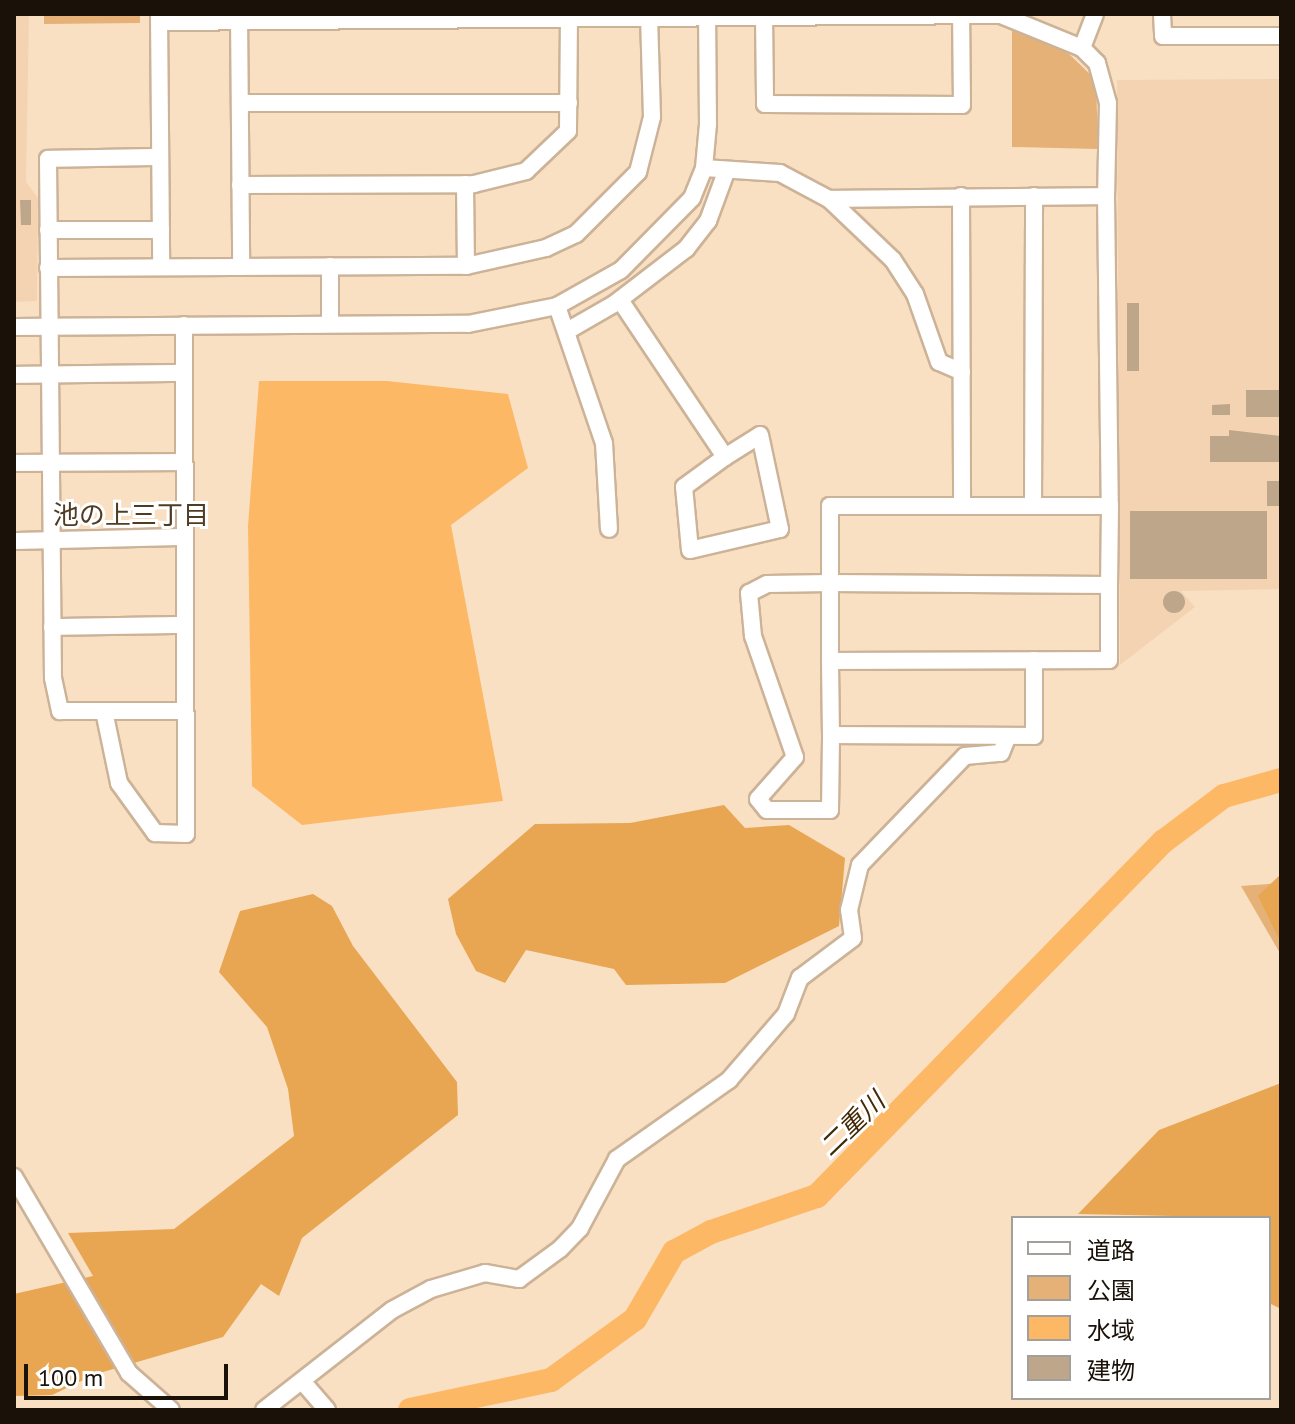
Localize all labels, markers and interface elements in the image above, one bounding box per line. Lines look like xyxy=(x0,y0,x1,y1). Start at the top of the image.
district label: 池の上三丁目 xyxy=(53,499,209,531)
water label: 二重川 xyxy=(813,1086,891,1162)
legend xyxy=(1011,1216,1271,1400)
text: 道路 xyxy=(1087,1235,1135,1266)
text: 公園 xyxy=(1087,1275,1135,1306)
text: 水域 xyxy=(1087,1315,1135,1346)
scale bar xyxy=(28,1348,232,1398)
text: 建物 xyxy=(1087,1355,1135,1386)
text: 100 m xyxy=(38,1362,103,1393)

